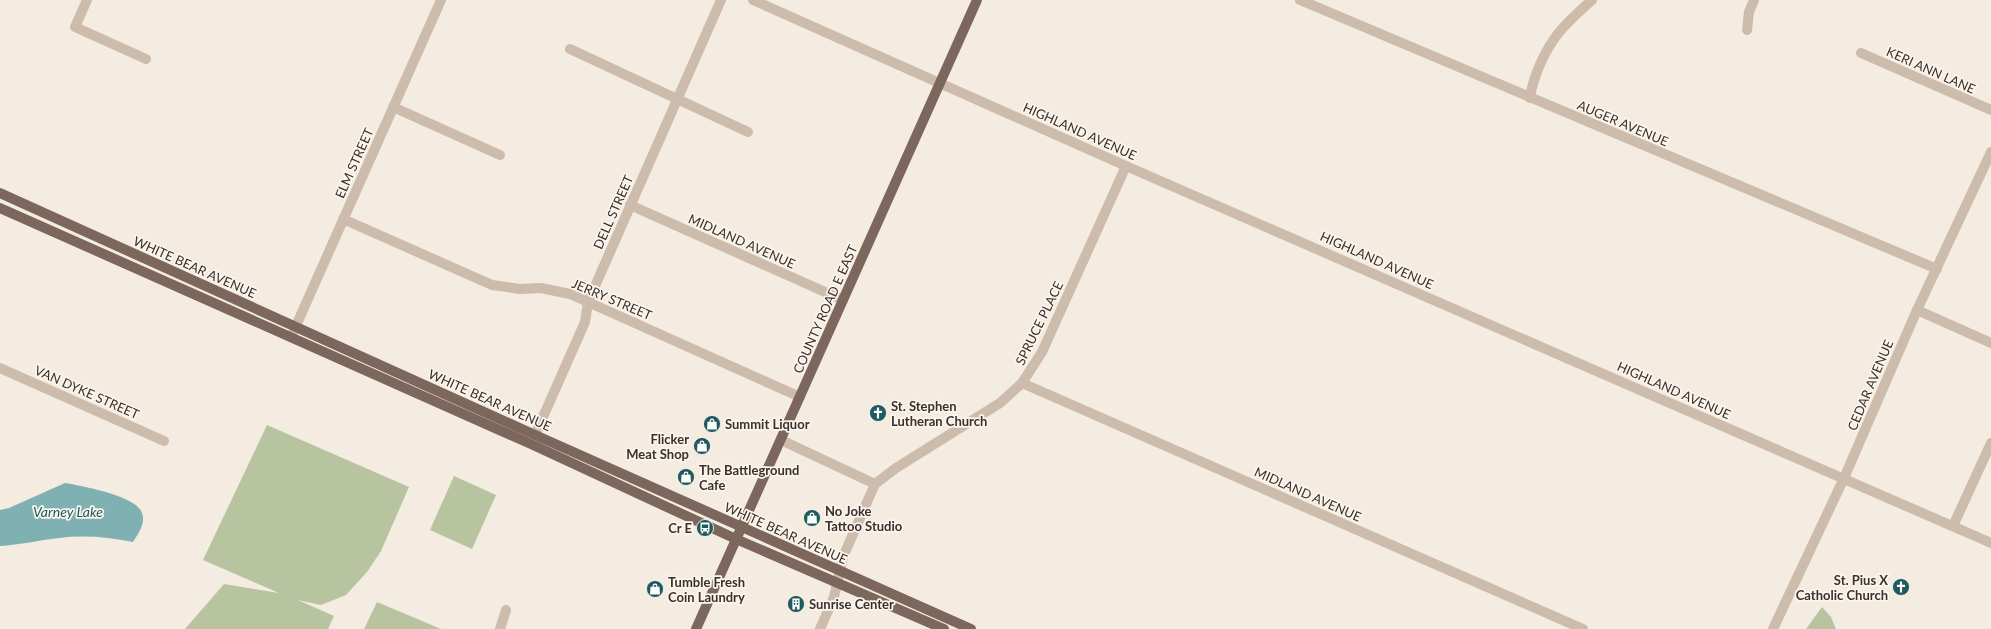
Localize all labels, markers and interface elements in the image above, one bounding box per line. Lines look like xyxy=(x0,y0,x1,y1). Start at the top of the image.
street label: KERI ANN LANE xyxy=(1884,43,1978,97)
street label: AUGER AVENUE xyxy=(1575,97,1671,149)
street label: HIGHLAND AVENUE xyxy=(1021,99,1139,163)
street label: ELM STREET xyxy=(331,125,377,201)
street label: DELL STREET xyxy=(590,172,637,251)
street label: MIDLAND AVENUE xyxy=(686,210,798,272)
street label: HIGHLAND AVENUE xyxy=(1318,228,1436,292)
street label: WHITE BEAR AVENUE xyxy=(131,233,259,301)
street label: COUNTY ROAD E EAST xyxy=(789,242,861,376)
street label: JERRY STREET xyxy=(570,275,655,323)
street label: SPRUCE PLACE xyxy=(1012,278,1066,368)
street label: CEDAR AVENUE xyxy=(1844,337,1896,433)
street label: HIGHLAND AVENUE xyxy=(1615,358,1733,422)
street label: VAN DYKE STREET xyxy=(32,362,142,422)
street label: WHITE BEAR AVENUE xyxy=(426,366,554,434)
place label: St. Stephen Lutheran Church xyxy=(891,398,987,429)
church icon: St. Stephen Lutheran Church xyxy=(868,403,888,423)
shop icon: Summit Liquor xyxy=(702,414,722,434)
place label: Summit Liquor xyxy=(725,416,810,432)
place label: Flicker Meat Shop xyxy=(626,431,689,462)
shop icon: Flicker Meat Shop xyxy=(692,436,712,456)
place label: The Battleground Cafe xyxy=(699,462,799,493)
street label: MIDLAND AVENUE xyxy=(1252,463,1364,525)
shop icon: The Battleground Cafe xyxy=(676,467,696,487)
street label: WHITE BEAR AVENUE xyxy=(722,499,850,567)
water label: Varney Lake xyxy=(33,503,103,520)
place label: No Joke Tattoo Studio xyxy=(825,503,903,534)
shop icon: No Joke Tattoo Studio xyxy=(802,508,822,528)
bus stop icon: Cr E xyxy=(695,518,715,538)
place label: Cr E xyxy=(668,520,692,536)
place label: St. Pius X Catholic Church xyxy=(1796,572,1888,603)
place label: Tumble Fresh Coin Laundry xyxy=(668,574,745,605)
church icon: St. Pius X Catholic Church xyxy=(1891,577,1911,597)
shop icon: Tumble Fresh Coin Laundry xyxy=(645,579,665,599)
building icon: Sunrise Center xyxy=(786,594,806,614)
place label: Sunrise Center xyxy=(809,596,894,612)

